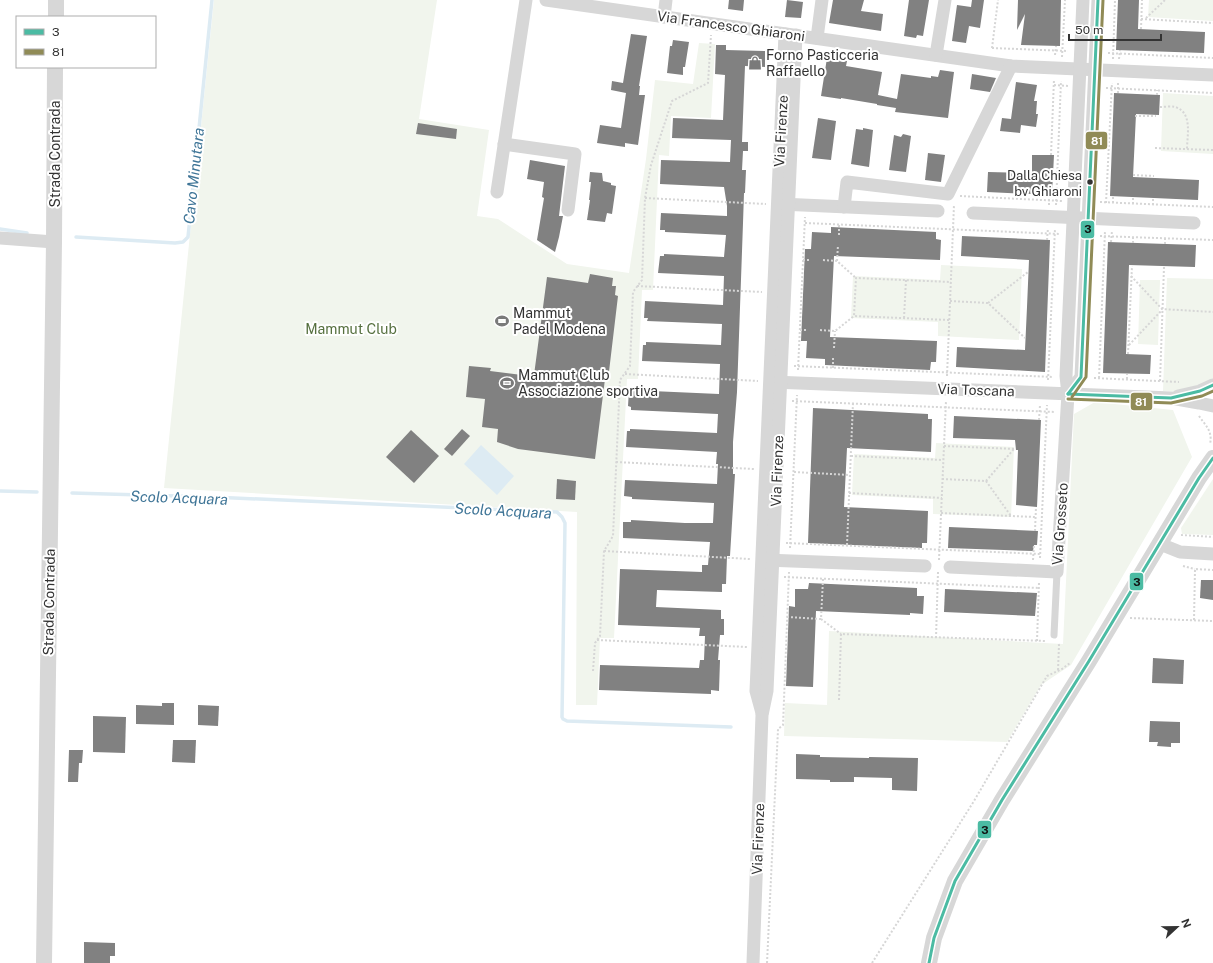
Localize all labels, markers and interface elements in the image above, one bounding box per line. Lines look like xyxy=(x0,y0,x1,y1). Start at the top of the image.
street label: Via Francesco Ghiaroni xyxy=(656,8,806,44)
legend xyxy=(16,16,156,68)
scale bar xyxy=(1069,16,1161,42)
text: 50 m xyxy=(1075,23,1103,37)
text: 3 xyxy=(52,25,60,39)
text: 81 xyxy=(52,45,65,59)
place label: Forno Pasticceria Raffaello xyxy=(766,47,879,79)
shop icon: Forno Pasticceria Raffaello xyxy=(747,55,763,71)
street label: Via Firenze xyxy=(771,95,791,167)
street label: Strada Contrada xyxy=(47,101,63,207)
water label: Cavo Minutara xyxy=(180,127,207,225)
line badge: 81 xyxy=(1085,131,1108,150)
text: 81 xyxy=(1091,135,1103,147)
place label: Dalla Chiesa bv Ghiaroni xyxy=(1007,168,1082,199)
marker: Dalla Chiesa bv Ghiaroni xyxy=(1085,177,1095,187)
line badge: 3 xyxy=(1080,220,1095,239)
text: 3 xyxy=(1084,223,1092,235)
place label: Mammut Padel Modena xyxy=(513,305,606,337)
sports icon: Mammut Padel Modena xyxy=(494,313,510,329)
park label: Mammut Club xyxy=(305,321,397,337)
place label: Mammut Club Associazione sportiva xyxy=(518,367,658,399)
sports icon: Mammut Club Associazione sportiva xyxy=(499,375,515,391)
street label: Via Toscana xyxy=(937,381,1015,399)
line badge: 81 xyxy=(1130,392,1153,411)
text: 81 xyxy=(1135,396,1147,408)
street label: Via Firenze xyxy=(768,435,786,507)
street label: Via Grosseto xyxy=(1049,482,1071,566)
water label: Scolo Acquara xyxy=(130,487,228,508)
water label: Scolo Acquara xyxy=(454,499,552,522)
street label: Strada Contrada xyxy=(40,548,58,656)
line badge: 3 xyxy=(1129,572,1144,591)
text: 3 xyxy=(1133,576,1141,588)
street label: Via Firenze xyxy=(749,803,767,875)
line badge: 3 xyxy=(977,820,992,839)
text: 3 xyxy=(981,824,989,836)
north arrow xyxy=(1157,907,1197,947)
text: N xyxy=(1179,917,1193,929)

